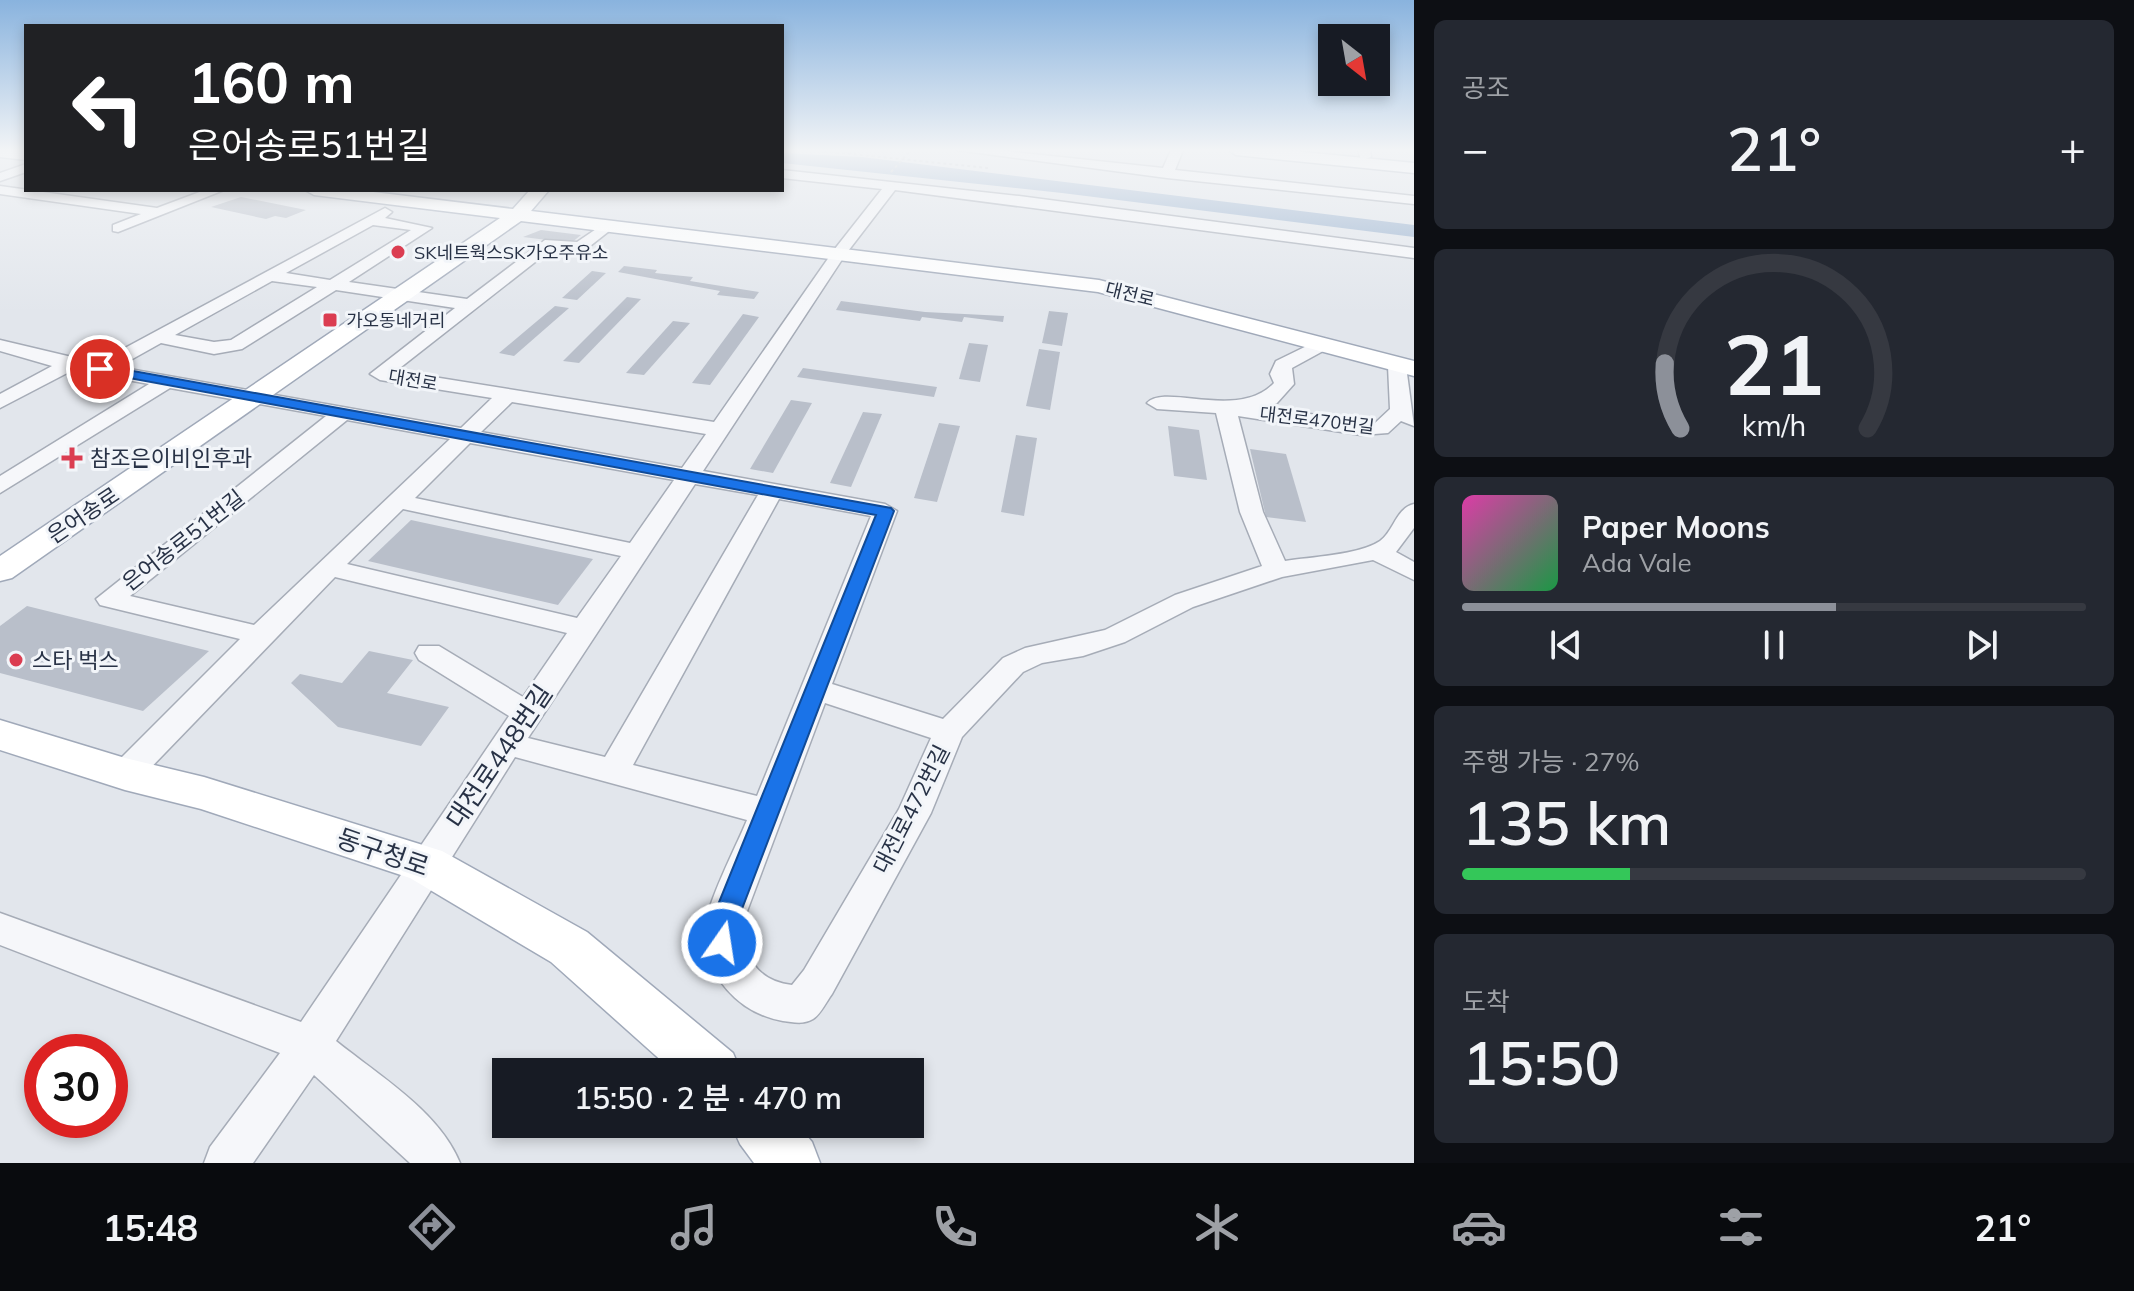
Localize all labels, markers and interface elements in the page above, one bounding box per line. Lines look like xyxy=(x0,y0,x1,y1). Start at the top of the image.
north arrow xyxy=(1318,24,1390,96)
map controls xyxy=(1318,24,1390,96)
text: 160 m xyxy=(188,47,355,117)
icon: left xyxy=(56,56,160,160)
text: 공조 xyxy=(1462,71,1510,104)
text: 21° xyxy=(1727,111,1821,186)
text: − xyxy=(1462,121,1488,176)
text: + xyxy=(2060,121,2086,176)
text: 은어송로51번길 xyxy=(188,122,430,167)
place label: SK네트웍스SK가오주유소 xyxy=(414,241,608,264)
marker: SK네트웍스SK가오주유소 xyxy=(389,243,407,261)
street label: 대전로 xyxy=(1103,277,1157,311)
place label: 가오동네거리 xyxy=(346,309,445,332)
text: 21 xyxy=(1724,310,1824,415)
marker: 가오동네거리 xyxy=(321,311,339,329)
pin xyxy=(66,335,134,403)
icon: arrive xyxy=(78,347,122,391)
street label: 대전로 xyxy=(387,364,439,396)
street label: 대전로470번길 xyxy=(1258,402,1376,438)
text: km/h xyxy=(1742,407,1806,443)
place label: 참조은이비인후과 xyxy=(90,444,252,472)
marker: 참조은이비인후과 xyxy=(61,447,83,469)
street label: 은어송로 xyxy=(42,481,124,549)
street label: 은어송로51번길 xyxy=(116,483,250,597)
text: Paper Moons xyxy=(1582,508,1770,546)
text: Ada Vale xyxy=(1582,546,1692,579)
icon: previous xyxy=(1544,623,1588,667)
icon: pause xyxy=(1752,623,1796,667)
icon: next xyxy=(1960,623,2004,667)
place label: 스타 벅스 xyxy=(32,646,119,674)
marker: 스타 벅스 xyxy=(7,651,25,669)
street label: 대전로448번길 xyxy=(439,678,559,834)
street label: 대전로472번길 xyxy=(867,740,955,878)
text: 주행 가능 · 27% xyxy=(1462,745,1640,778)
text: 135 km xyxy=(1462,785,1671,860)
street label: 동구청로 xyxy=(332,821,434,883)
position arrow xyxy=(680,901,764,985)
text: 도착 xyxy=(1462,985,1510,1018)
text: 15:50 xyxy=(1462,1025,1620,1100)
speed limit sign: 30 xyxy=(24,1034,128,1138)
text: 15:50 · 2 분 · 470 m xyxy=(574,1079,842,1117)
icon: directions xyxy=(404,1199,460,1255)
icon: music xyxy=(666,1199,722,1255)
icon: phone xyxy=(927,1199,983,1255)
icon: climate xyxy=(1189,1199,1245,1255)
icon: car xyxy=(1451,1199,1507,1255)
icon: filters xyxy=(1713,1199,1769,1255)
text: 15:48 xyxy=(103,1205,198,1250)
text: 21° xyxy=(1974,1205,2031,1250)

